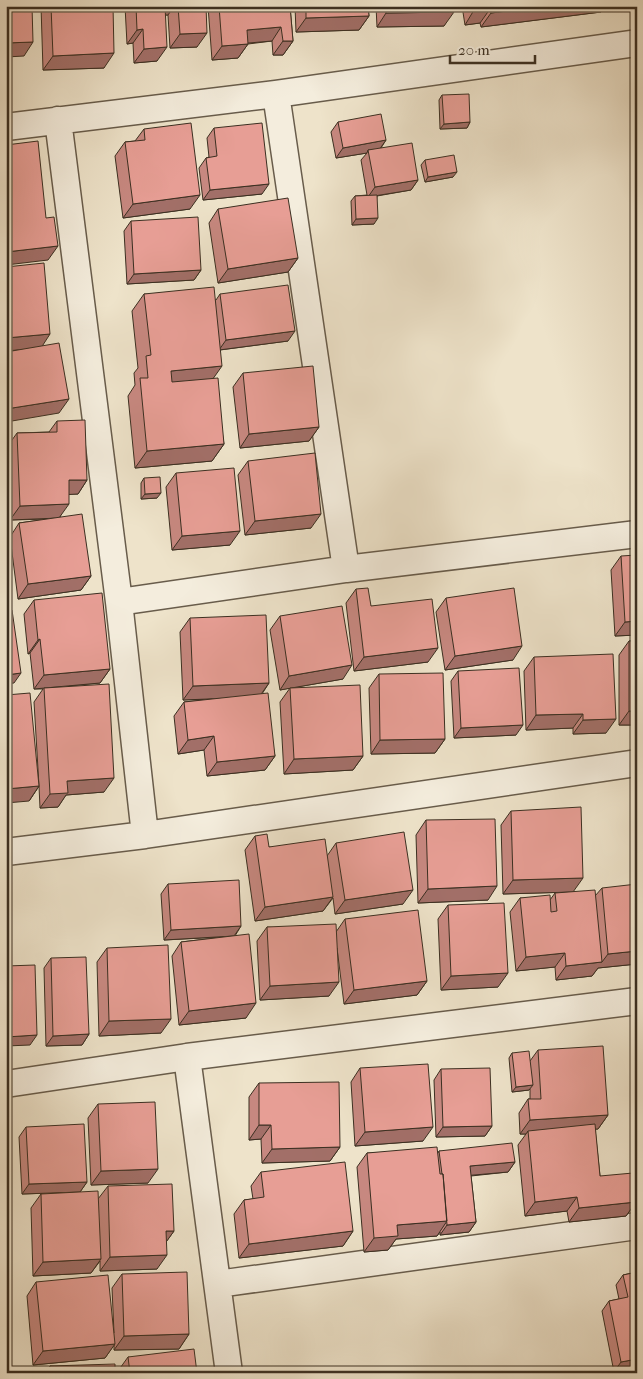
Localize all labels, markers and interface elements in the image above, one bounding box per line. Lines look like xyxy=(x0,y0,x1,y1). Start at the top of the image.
scale bar xyxy=(450,32,536,64)
text: 20 m xyxy=(458,41,490,59)

